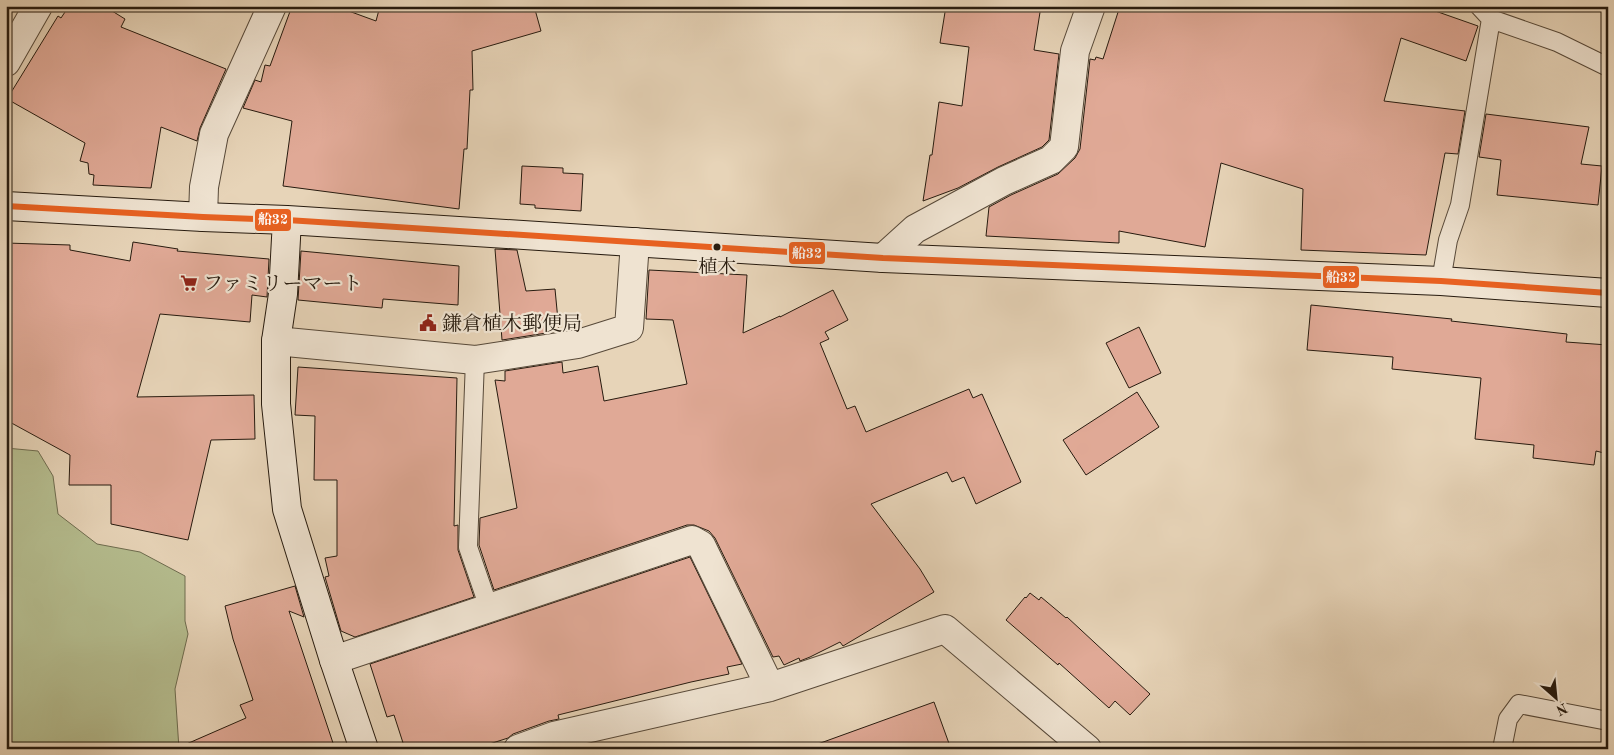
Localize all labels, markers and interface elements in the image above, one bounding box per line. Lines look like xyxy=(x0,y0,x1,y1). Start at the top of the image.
line badge: 船32 xyxy=(254,208,292,232)
text: 船32 xyxy=(258,212,288,227)
line badge: 船32 xyxy=(788,241,826,265)
marker: 植木 xyxy=(712,242,722,252)
text: 船32 xyxy=(792,246,822,261)
place label: 植木 xyxy=(698,256,736,278)
line badge: 船32 xyxy=(1322,265,1360,289)
text: 船32 xyxy=(1326,270,1356,285)
supermarket icon: ファミリーマート xyxy=(179,273,199,293)
place label: ファミリーマート xyxy=(203,274,363,295)
public building icon: 鎌倉植木郵便局 xyxy=(418,313,438,333)
place label: 鎌倉植木郵便局 xyxy=(442,313,582,335)
north arrow xyxy=(1532,672,1582,722)
text: N xyxy=(1553,700,1569,717)

